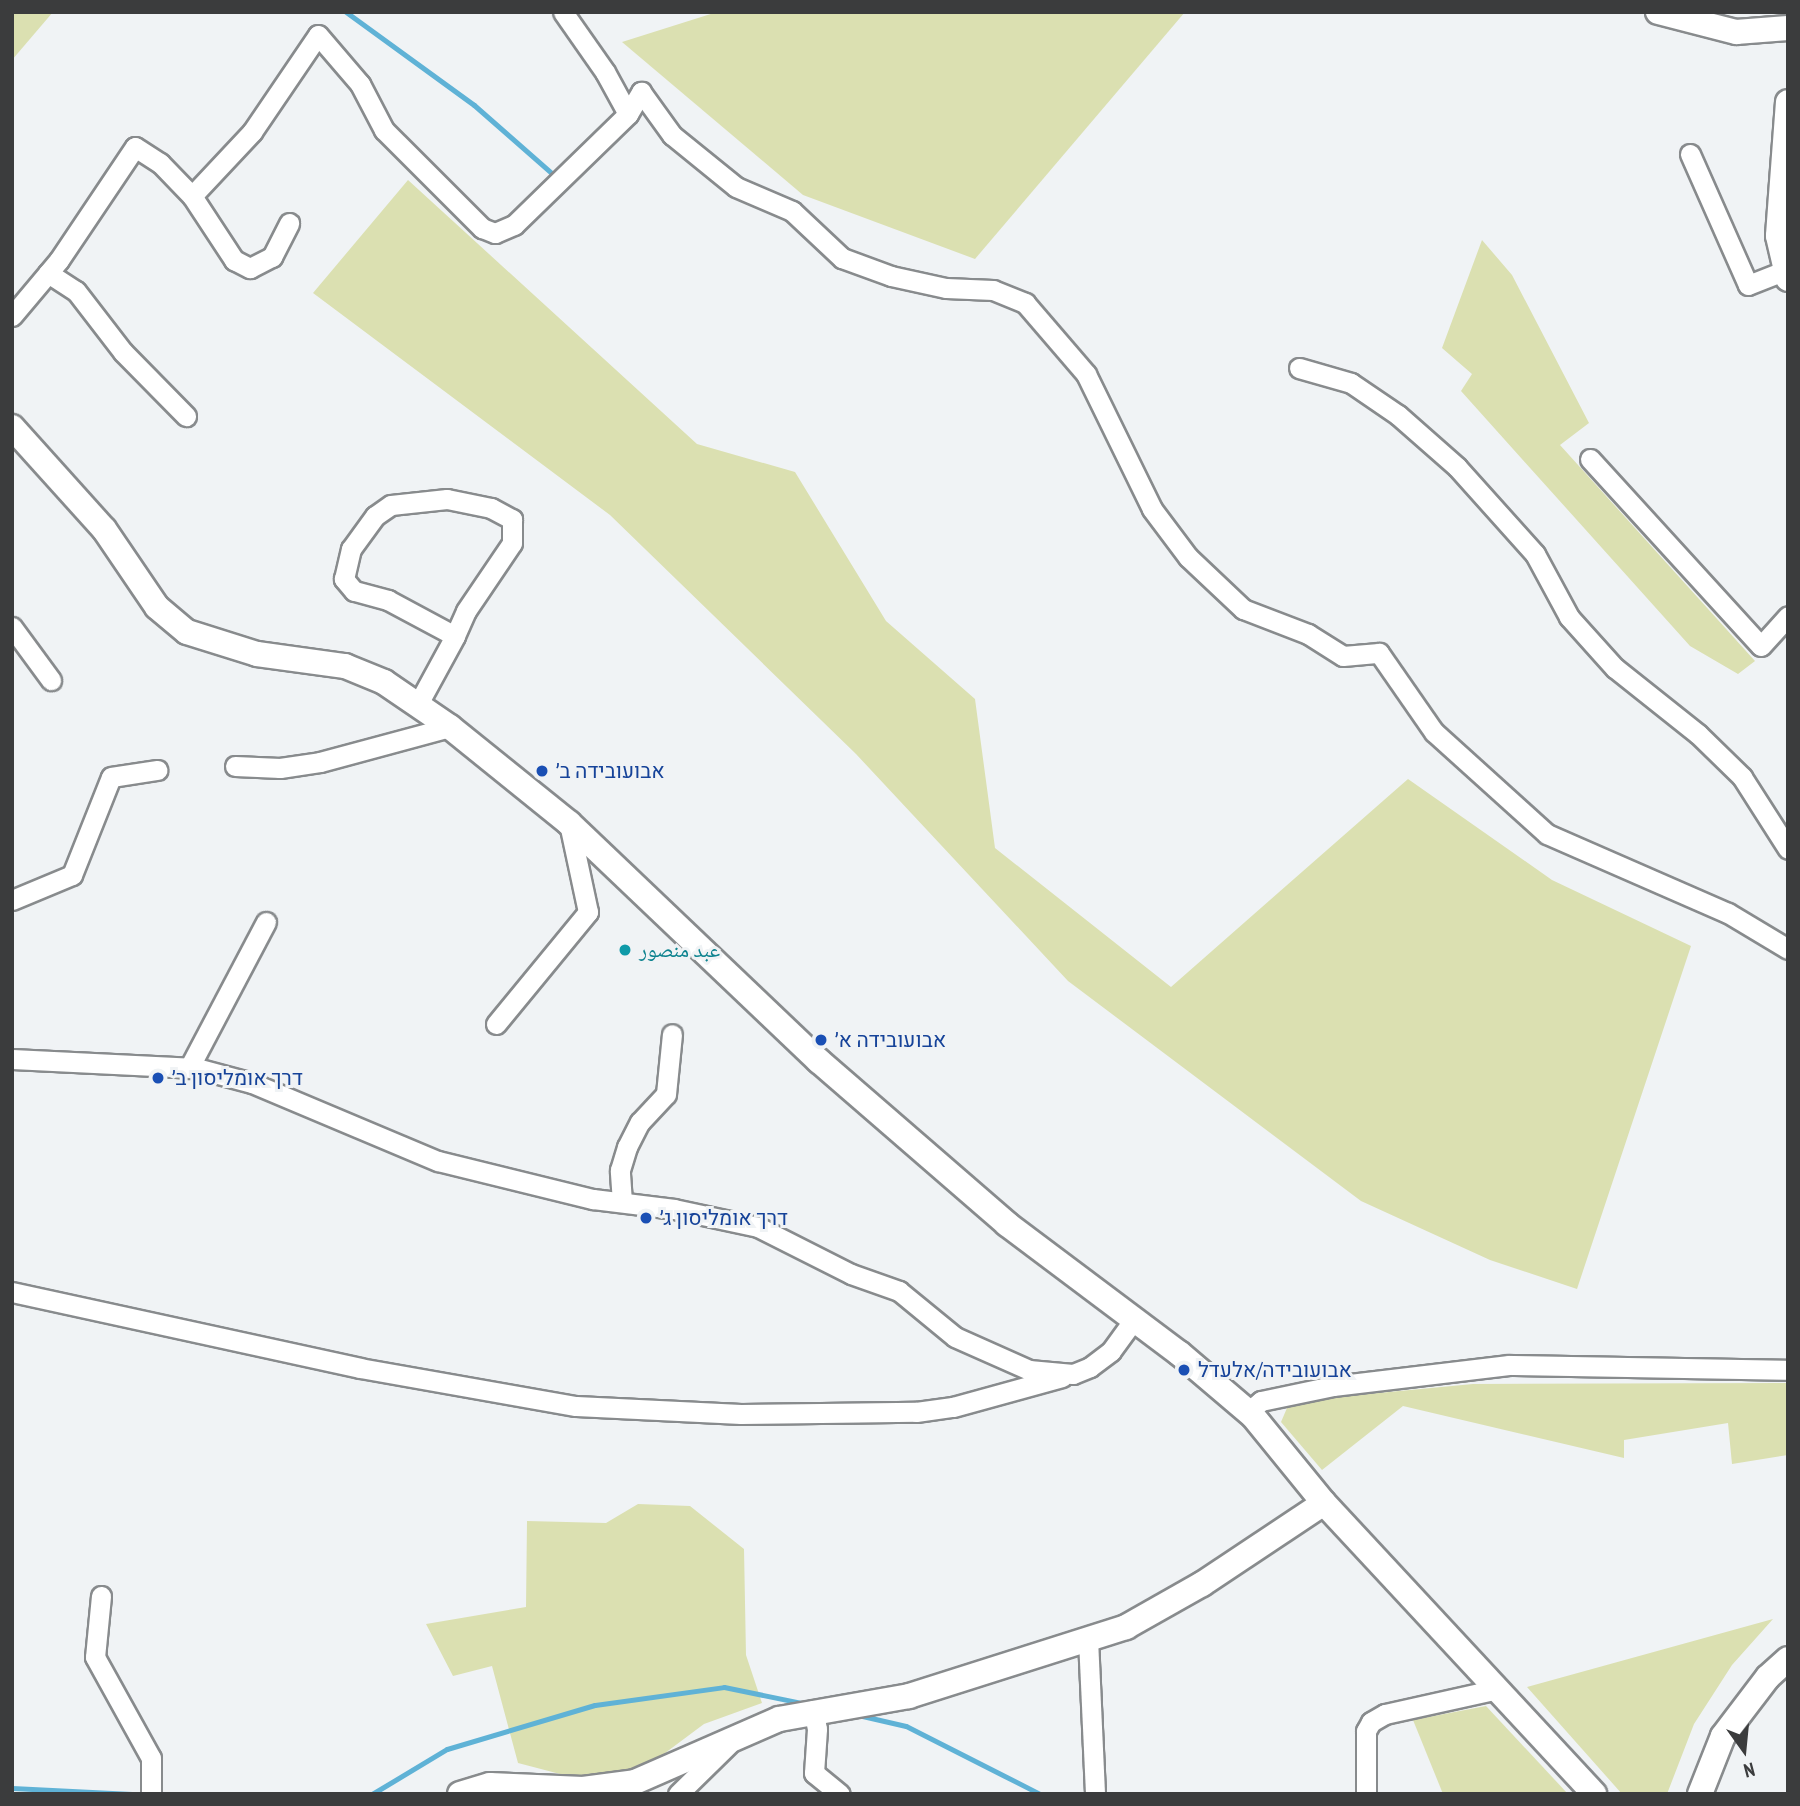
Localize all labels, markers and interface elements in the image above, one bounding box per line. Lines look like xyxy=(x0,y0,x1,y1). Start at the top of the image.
place label: אבועובידה ב׳ xyxy=(556,758,665,784)
marker: אבועובידה ב׳ xyxy=(534,763,550,779)
place label: عبد منصور xyxy=(639,937,720,963)
marker: عبد منصور xyxy=(617,942,633,958)
place label: אבועובידה א׳ xyxy=(835,1027,946,1053)
marker: אבועובידה א׳ xyxy=(813,1032,829,1048)
place label: דרך אומליסון ב׳ xyxy=(172,1065,303,1091)
marker: דרך אומליסון ב׳ xyxy=(150,1070,166,1086)
place label: דרך אומליסון ג׳ xyxy=(660,1205,788,1231)
marker: דרך אומליסון ג׳ xyxy=(638,1210,654,1226)
place label: אבועובידה/אלעדל xyxy=(1198,1357,1352,1383)
marker: אבועובידה/אלעדל xyxy=(1176,1362,1192,1378)
north arrow xyxy=(1709,1715,1779,1785)
text: N xyxy=(1741,1757,1758,1783)

